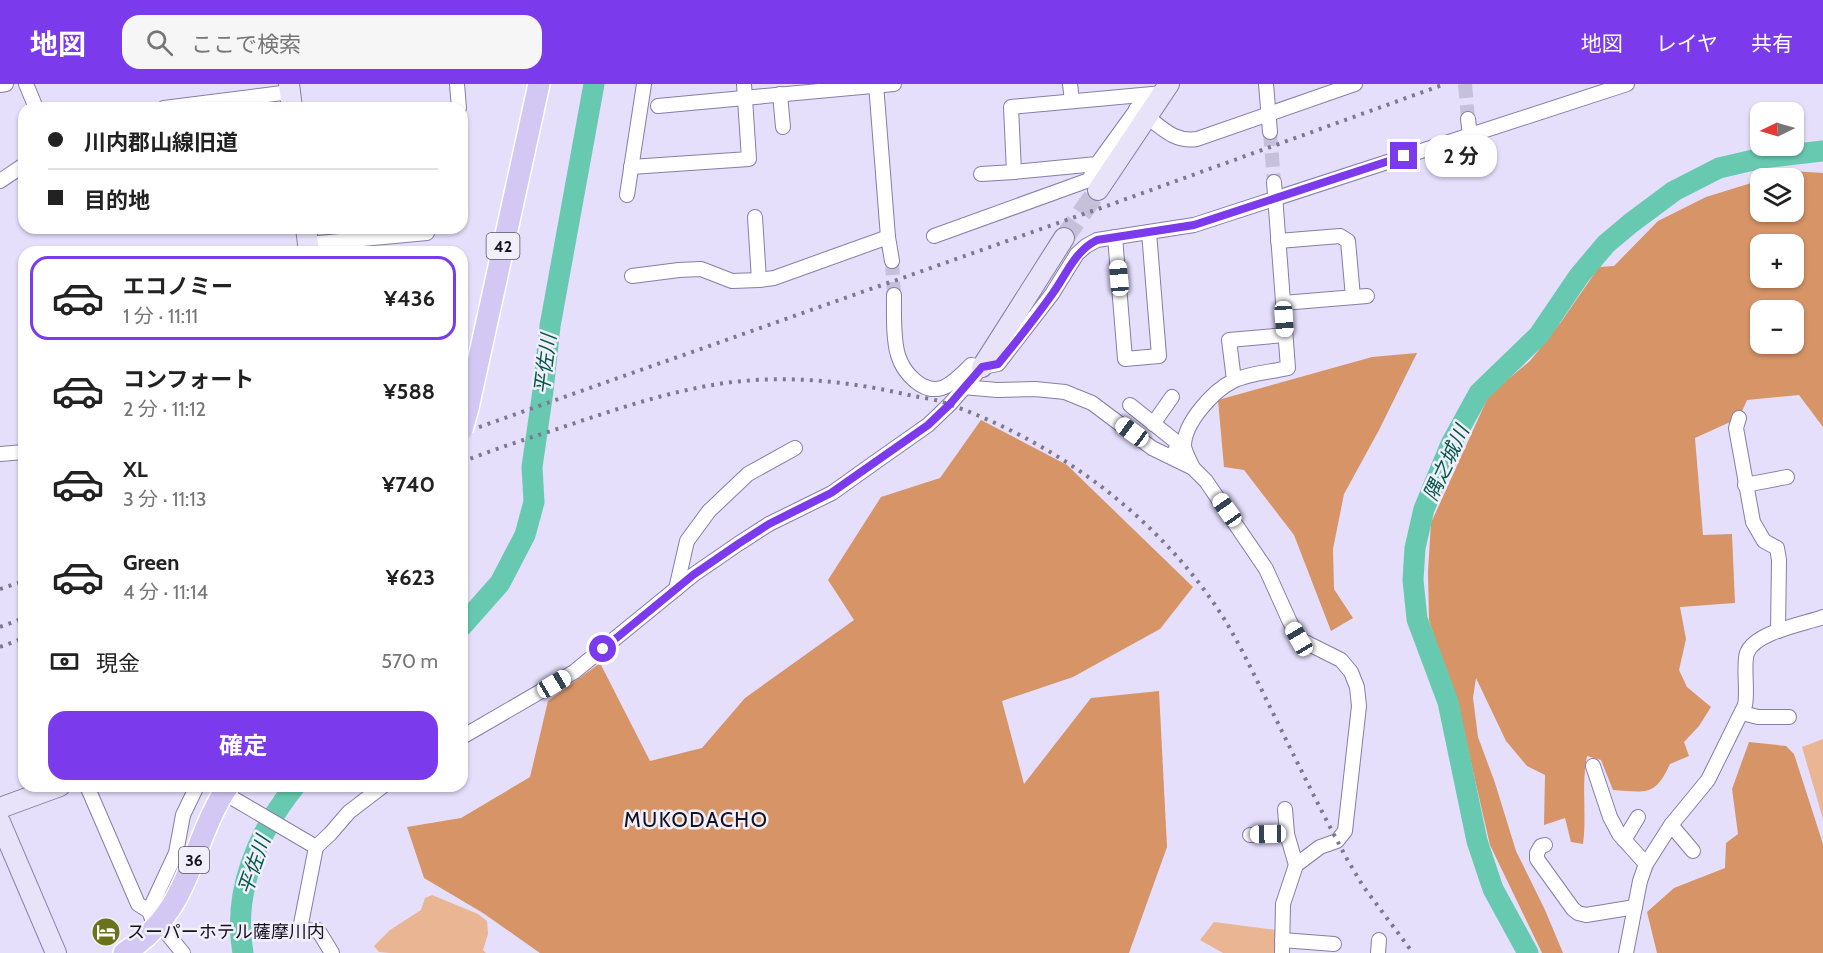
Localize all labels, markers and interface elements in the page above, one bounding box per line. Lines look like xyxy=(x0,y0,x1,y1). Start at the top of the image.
search box xyxy=(122,15,542,69)
icon: search xyxy=(143,26,176,59)
text: 地図 xyxy=(30,27,86,61)
text: ここで検索 xyxy=(191,31,301,58)
text: 地図 xyxy=(1581,31,1623,56)
text: レイヤ xyxy=(1656,31,1718,56)
text: 共有 xyxy=(1751,31,1793,56)
north arrow xyxy=(1750,102,1804,156)
map controls xyxy=(1750,102,1804,354)
text: 川内郡山線旧道 xyxy=(84,129,238,156)
callout: 2 分 xyxy=(1425,135,1497,177)
route end xyxy=(1390,142,1417,169)
text: 2 分 xyxy=(1443,144,1479,168)
button: layers xyxy=(1750,168,1804,222)
text: 目的地 xyxy=(84,187,150,214)
road number: 42 xyxy=(486,233,520,259)
button: + xyxy=(1750,234,1804,288)
car xyxy=(1108,259,1130,297)
icon: car xyxy=(51,271,105,325)
text: エコノミー xyxy=(123,273,233,300)
text: ¥436 xyxy=(384,285,435,312)
car xyxy=(1274,300,1294,338)
button: − xyxy=(1750,300,1804,354)
text: 1 分 · 11:11 xyxy=(123,304,198,328)
water label: 平佐川 xyxy=(529,331,561,395)
icon: car xyxy=(51,364,105,418)
text: コンフォート xyxy=(123,366,254,393)
text: ¥588 xyxy=(383,378,435,405)
text: 2 分 · 11:12 xyxy=(123,397,206,421)
car xyxy=(1112,414,1152,450)
water label: 隅之城川 xyxy=(1418,420,1475,504)
text: XL xyxy=(123,456,148,483)
icon: car xyxy=(51,457,105,511)
text: ¥740 xyxy=(382,471,435,498)
text: 3 分 · 11:13 xyxy=(123,487,207,511)
car xyxy=(1209,490,1245,530)
text: Green xyxy=(123,549,179,576)
icon: car xyxy=(51,550,105,604)
text: ¥623 xyxy=(386,564,435,591)
text: 4 分 · 11:14 xyxy=(123,580,208,604)
car xyxy=(1282,619,1316,659)
route start xyxy=(589,635,616,662)
icon: cash xyxy=(48,645,81,678)
text: 570 m xyxy=(381,649,438,673)
text: 現金 xyxy=(96,650,140,677)
car xyxy=(534,667,574,701)
button: 確定 xyxy=(48,711,438,780)
district label: MUKODACHO xyxy=(624,807,768,832)
car xyxy=(1250,825,1286,843)
water label: 平佐川 xyxy=(233,831,276,897)
road number: 36 xyxy=(179,847,209,873)
hotel icon: スーパーホテル薩摩川内 xyxy=(90,916,122,948)
place label: スーパーホテル薩摩川内 xyxy=(127,921,325,943)

